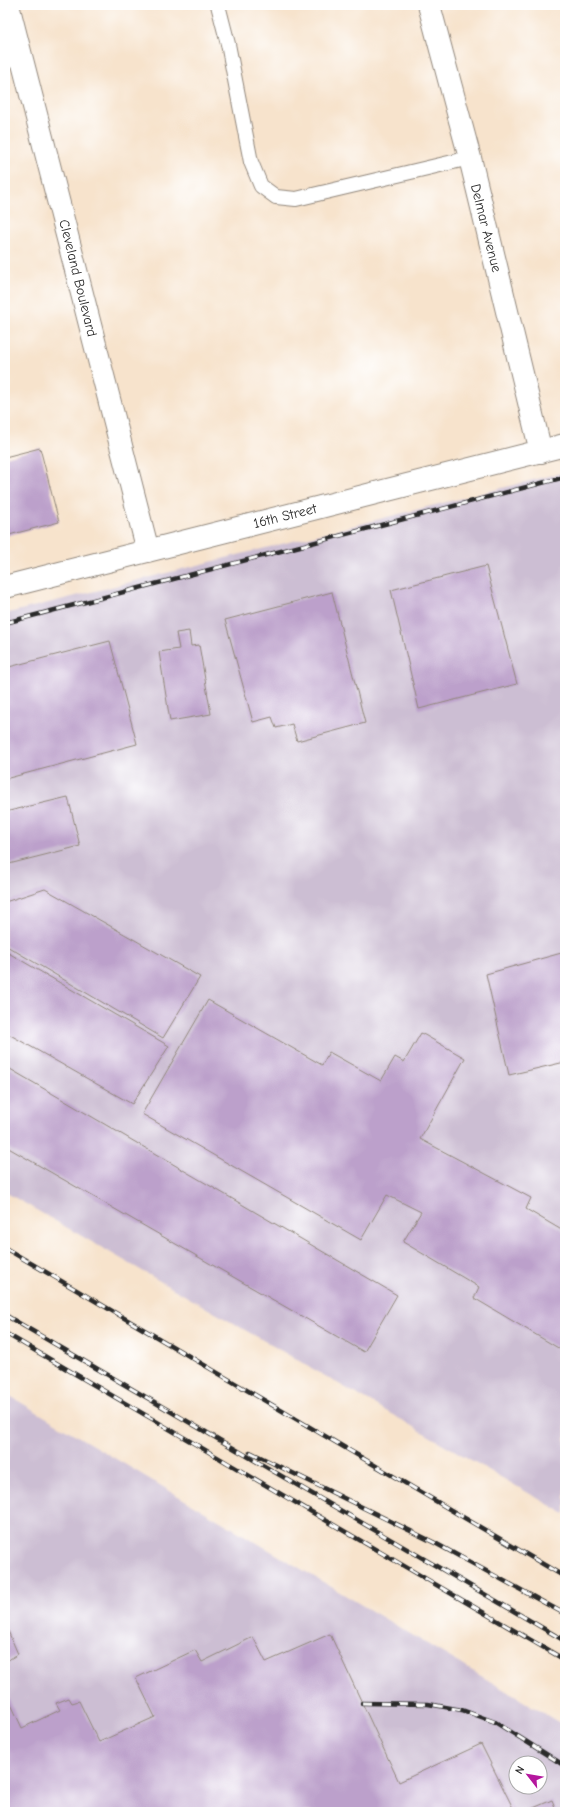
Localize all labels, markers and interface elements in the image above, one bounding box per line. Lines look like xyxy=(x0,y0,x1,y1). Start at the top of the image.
street label: Delmar Avenue xyxy=(467,182,505,274)
street label: Cleveland Boulevard xyxy=(55,218,101,338)
street label: 16th Street xyxy=(252,500,319,532)
north arrow xyxy=(508,1755,548,1795)
text: N xyxy=(512,1764,527,1777)

